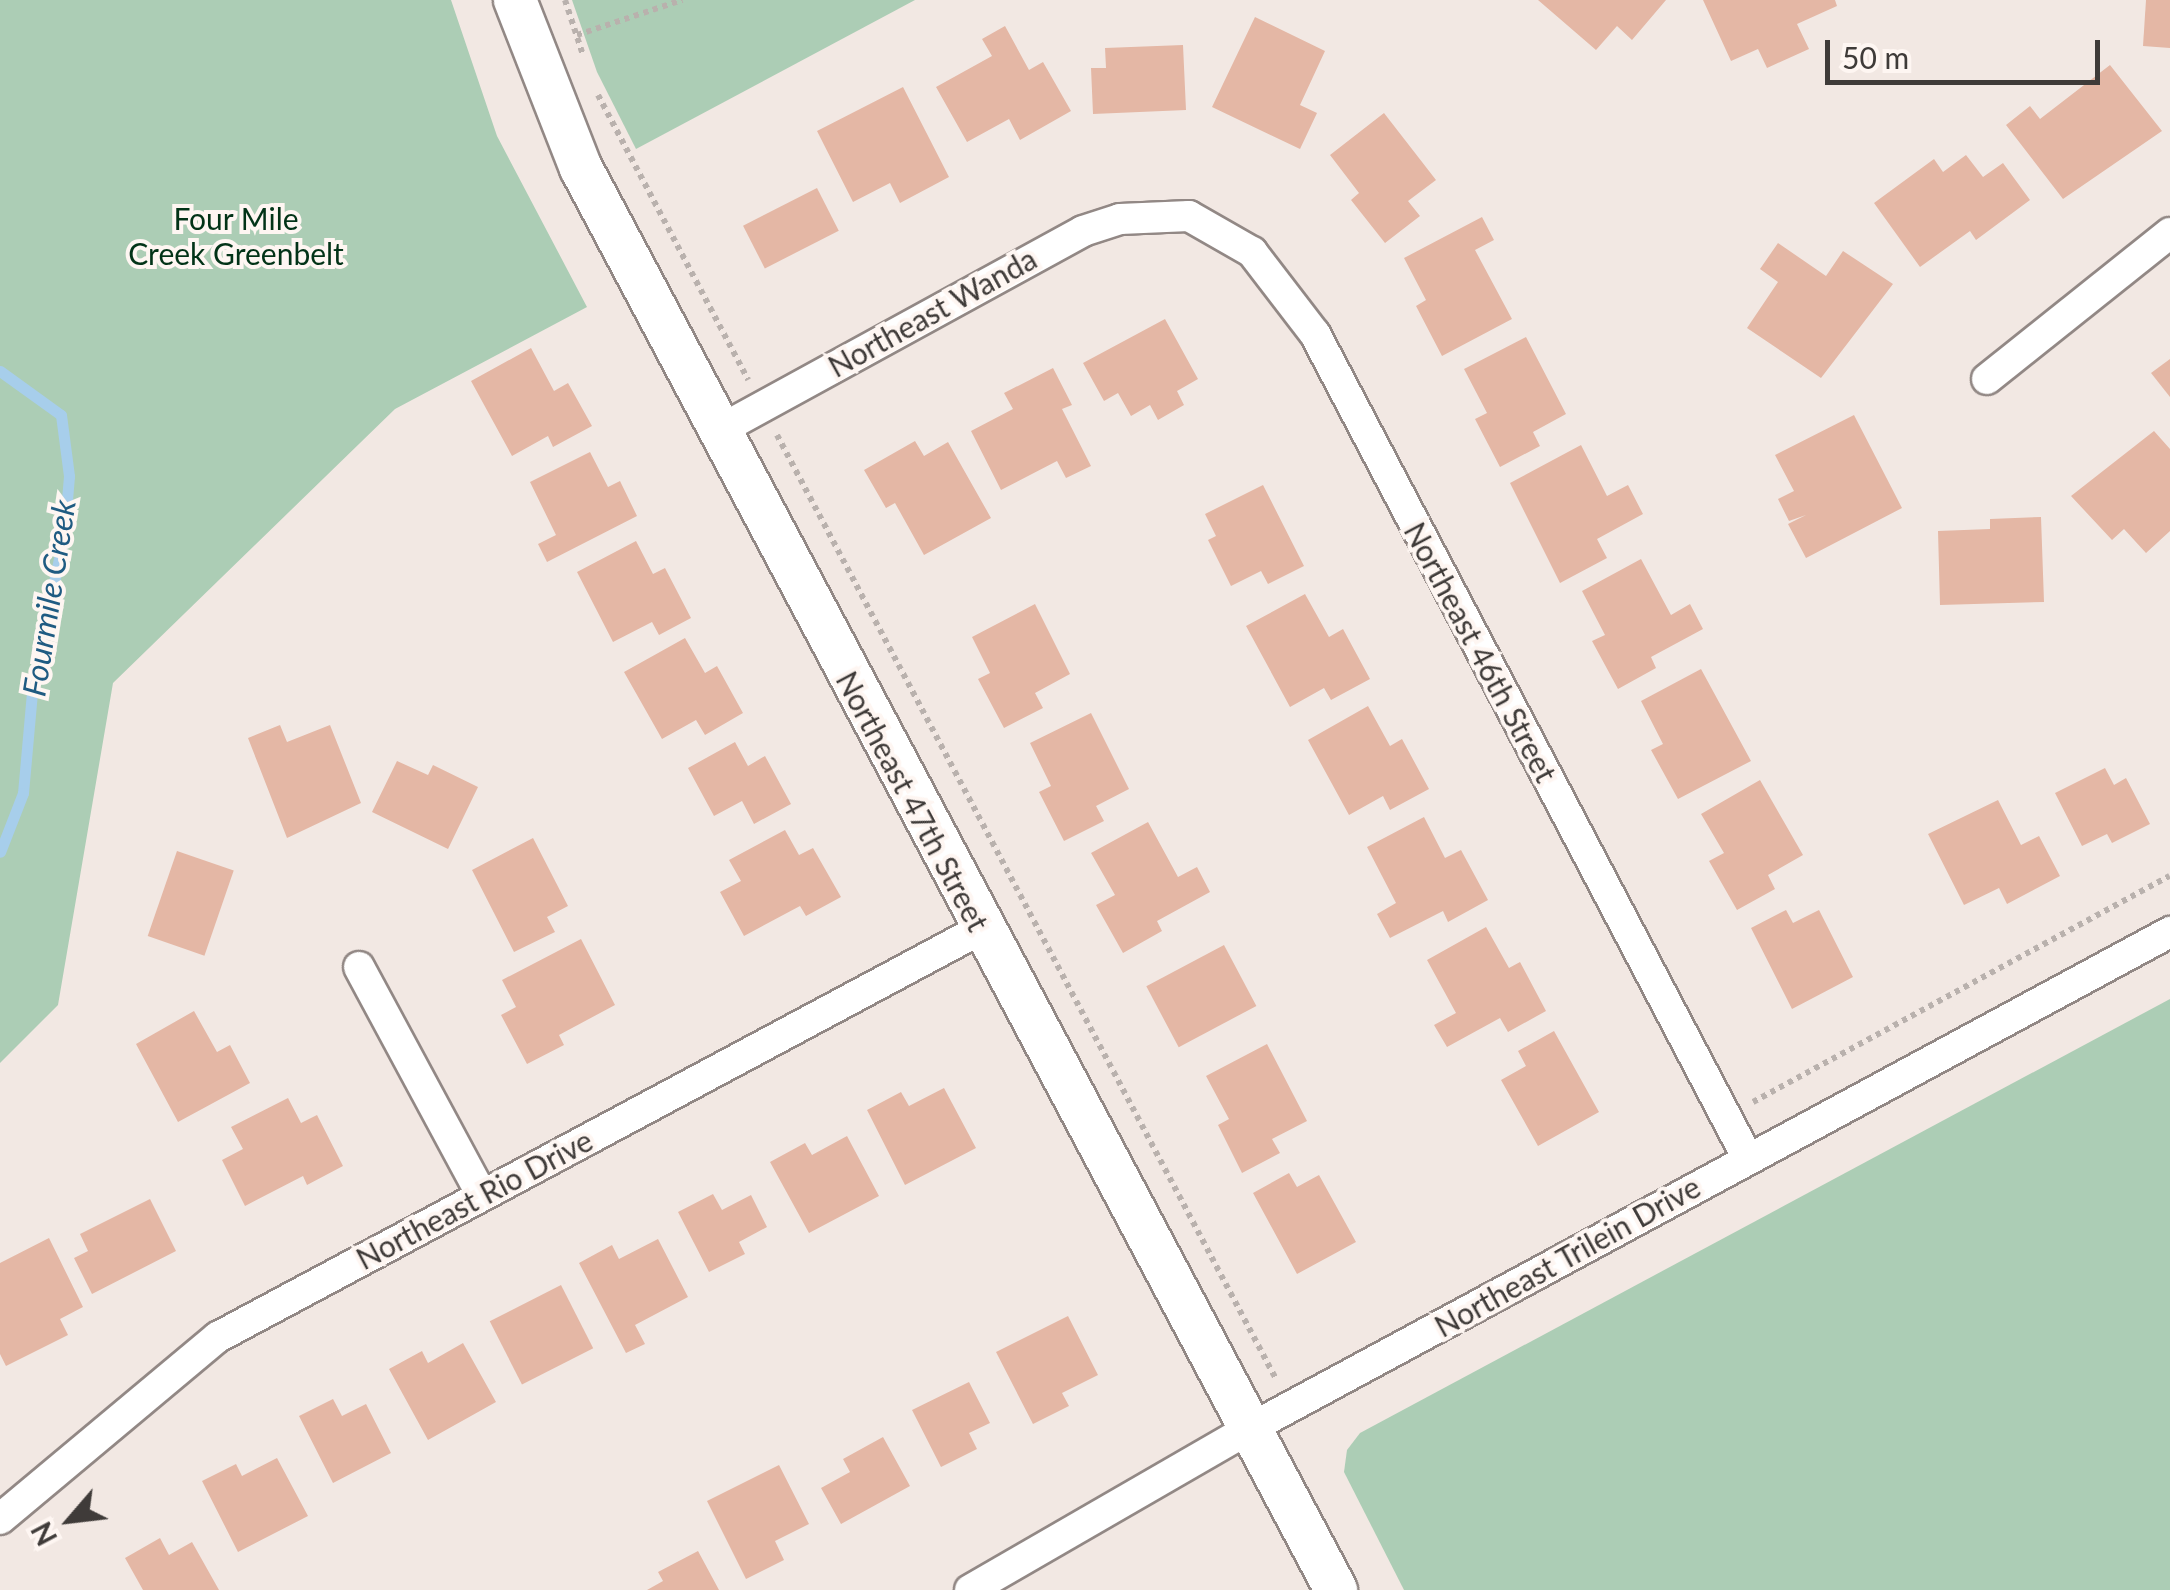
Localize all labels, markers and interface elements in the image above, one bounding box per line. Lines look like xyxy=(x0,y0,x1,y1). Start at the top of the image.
scale bar xyxy=(1830,20,2105,82)
text: 50 m xyxy=(1842,39,1909,75)
park label: Four Mile Creek Greenbelt xyxy=(128,200,344,270)
street label: Northeast Wanda xyxy=(821,240,1043,384)
water label: Fourmile Creek xyxy=(15,497,83,699)
street label: Northeast 46th Street xyxy=(1397,516,1565,788)
street label: Northeast 47th Street xyxy=(829,665,997,937)
street label: Northeast Rio Drive xyxy=(350,1122,598,1276)
street label: Northeast Trilein Drive xyxy=(1428,1168,1706,1344)
north arrow xyxy=(20,1470,120,1570)
text: N xyxy=(23,1517,64,1552)

